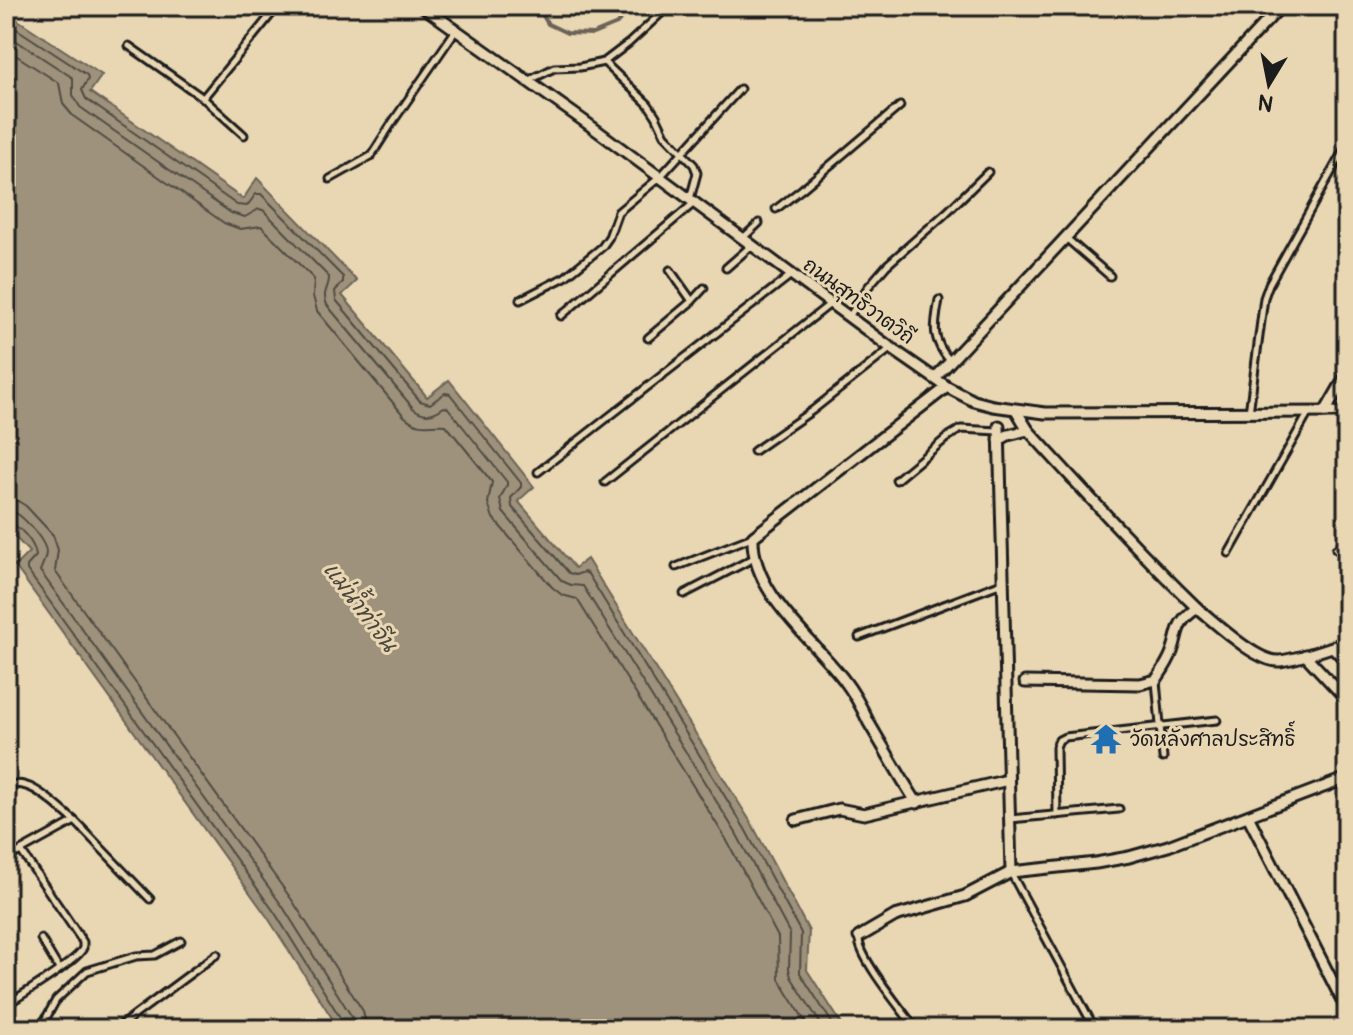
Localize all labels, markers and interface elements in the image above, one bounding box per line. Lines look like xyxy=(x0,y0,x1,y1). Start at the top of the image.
north arrow xyxy=(1229,44,1309,124)
text: N xyxy=(1256,88,1275,118)
street label: ถนนสุทธิวาตวิถี xyxy=(797,252,920,352)
water label: แม่น้ำท่าจีน xyxy=(317,553,409,658)
place label: วัดหลังศาลประสิทธิ์ xyxy=(1130,720,1296,752)
temple icon: วัดหลังศาลประสิทธิ์ xyxy=(1089,722,1123,756)

